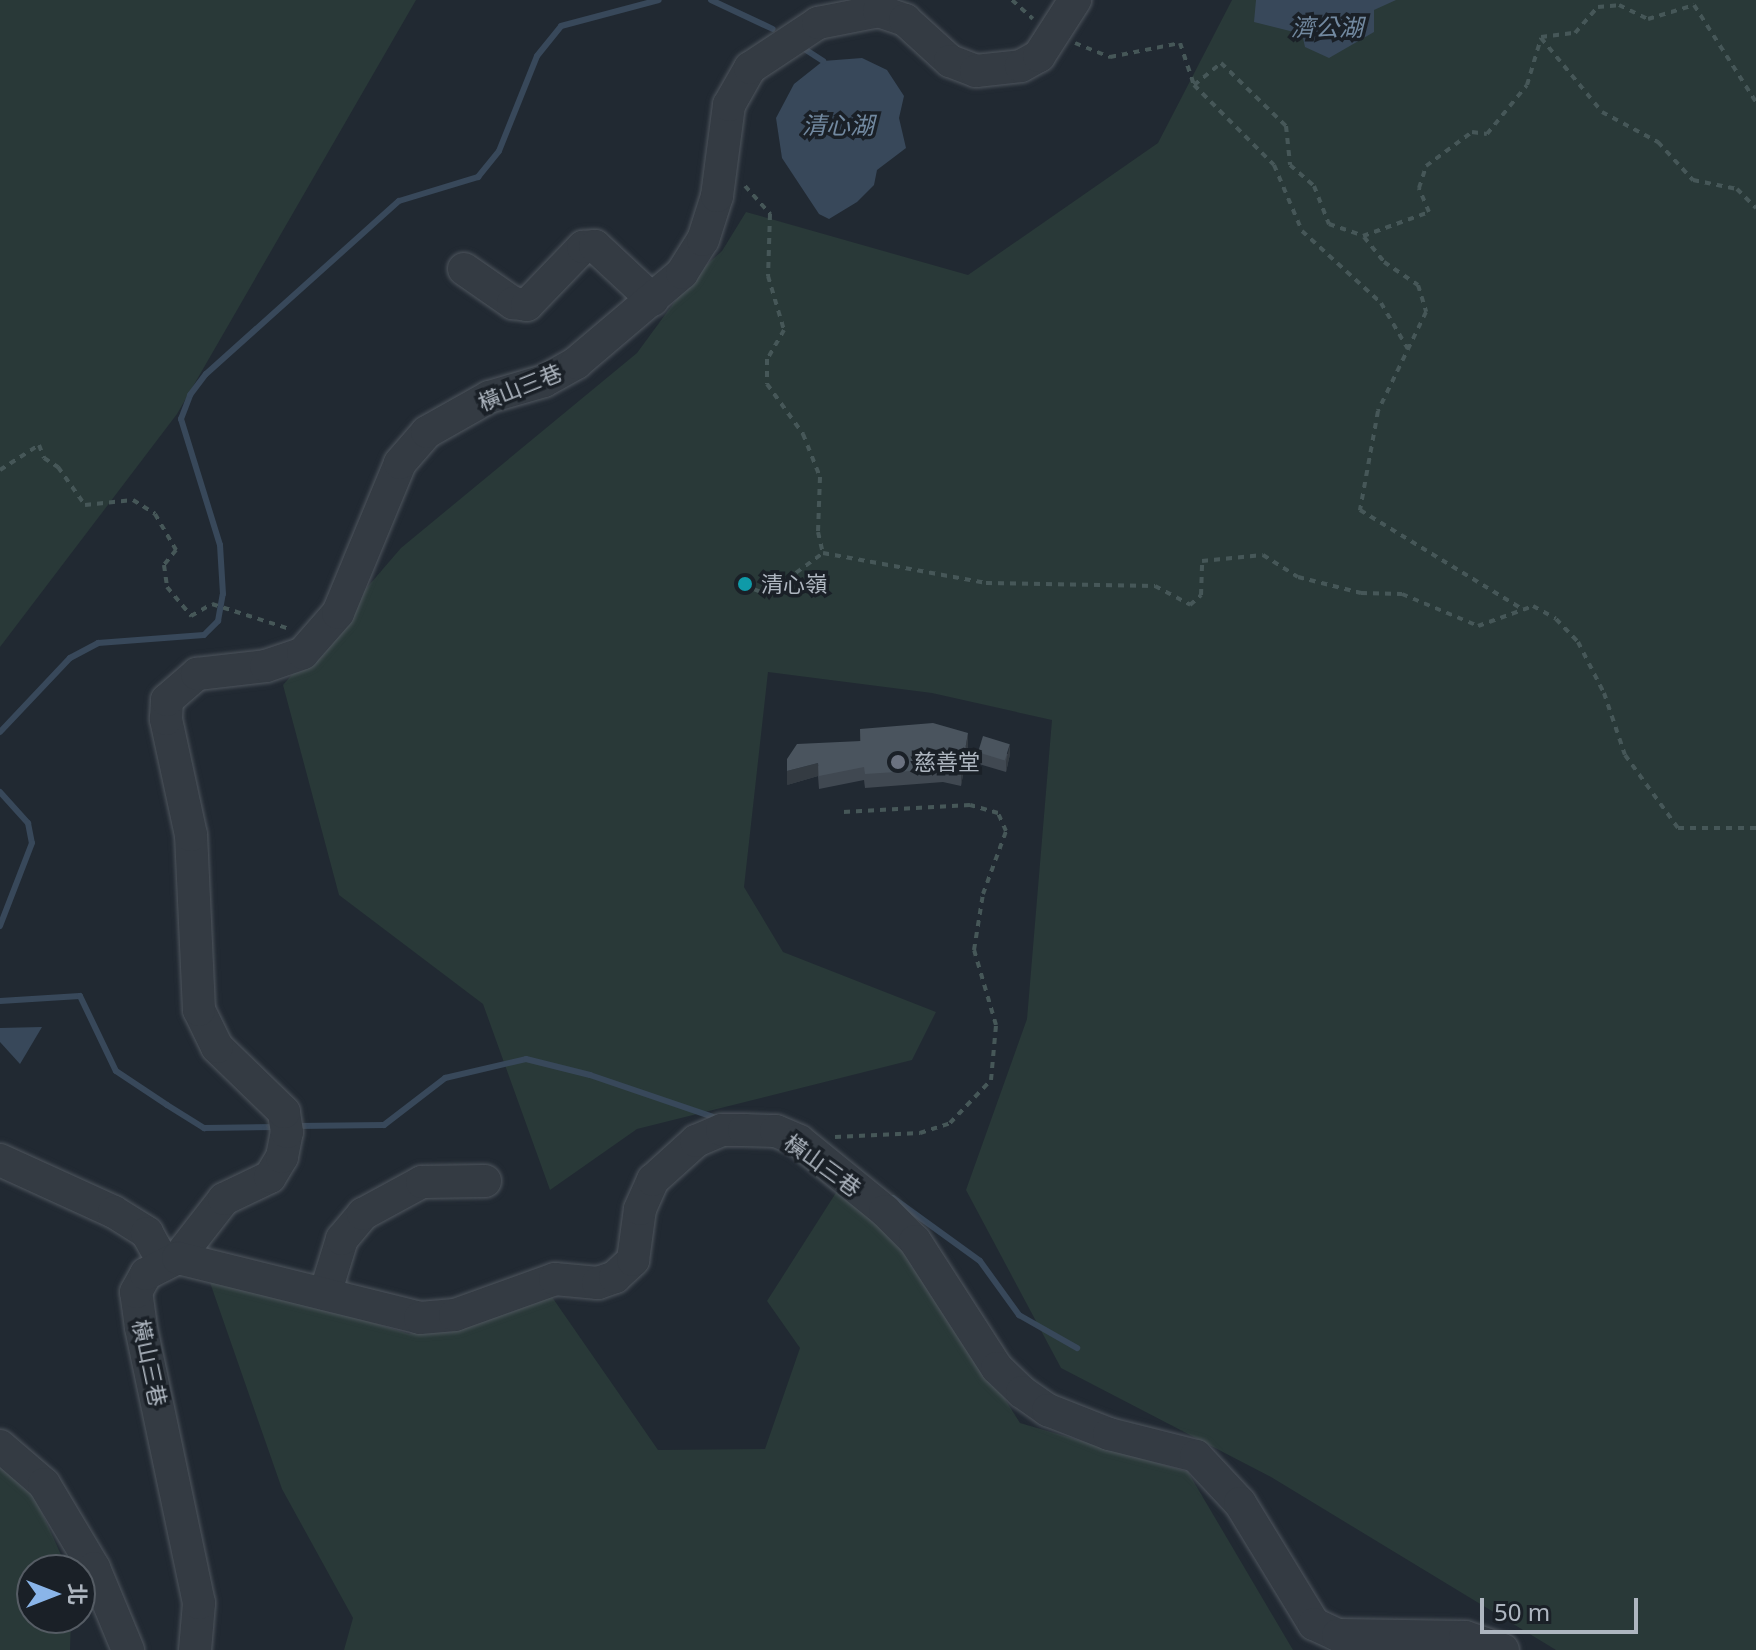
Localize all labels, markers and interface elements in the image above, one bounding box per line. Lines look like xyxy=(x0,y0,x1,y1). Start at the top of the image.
water label: 濟公湖 xyxy=(1291,13,1363,41)
water label: 清心湖 xyxy=(802,111,874,139)
street label: 橫山三巷 xyxy=(474,358,566,416)
place label: 清心嶺 xyxy=(761,571,827,597)
marker: 清心嶺 xyxy=(736,575,754,593)
place label: 慈善堂 xyxy=(914,749,980,775)
marker: 慈善堂 xyxy=(889,753,907,771)
street label: 橫山三巷 xyxy=(780,1128,866,1202)
street label: 橫山三巷 xyxy=(128,1317,172,1409)
north arrow xyxy=(16,1554,96,1634)
scale bar xyxy=(1484,1582,1642,1632)
text: 北 xyxy=(63,1583,93,1605)
text: 50 m xyxy=(1494,1595,1550,1628)

